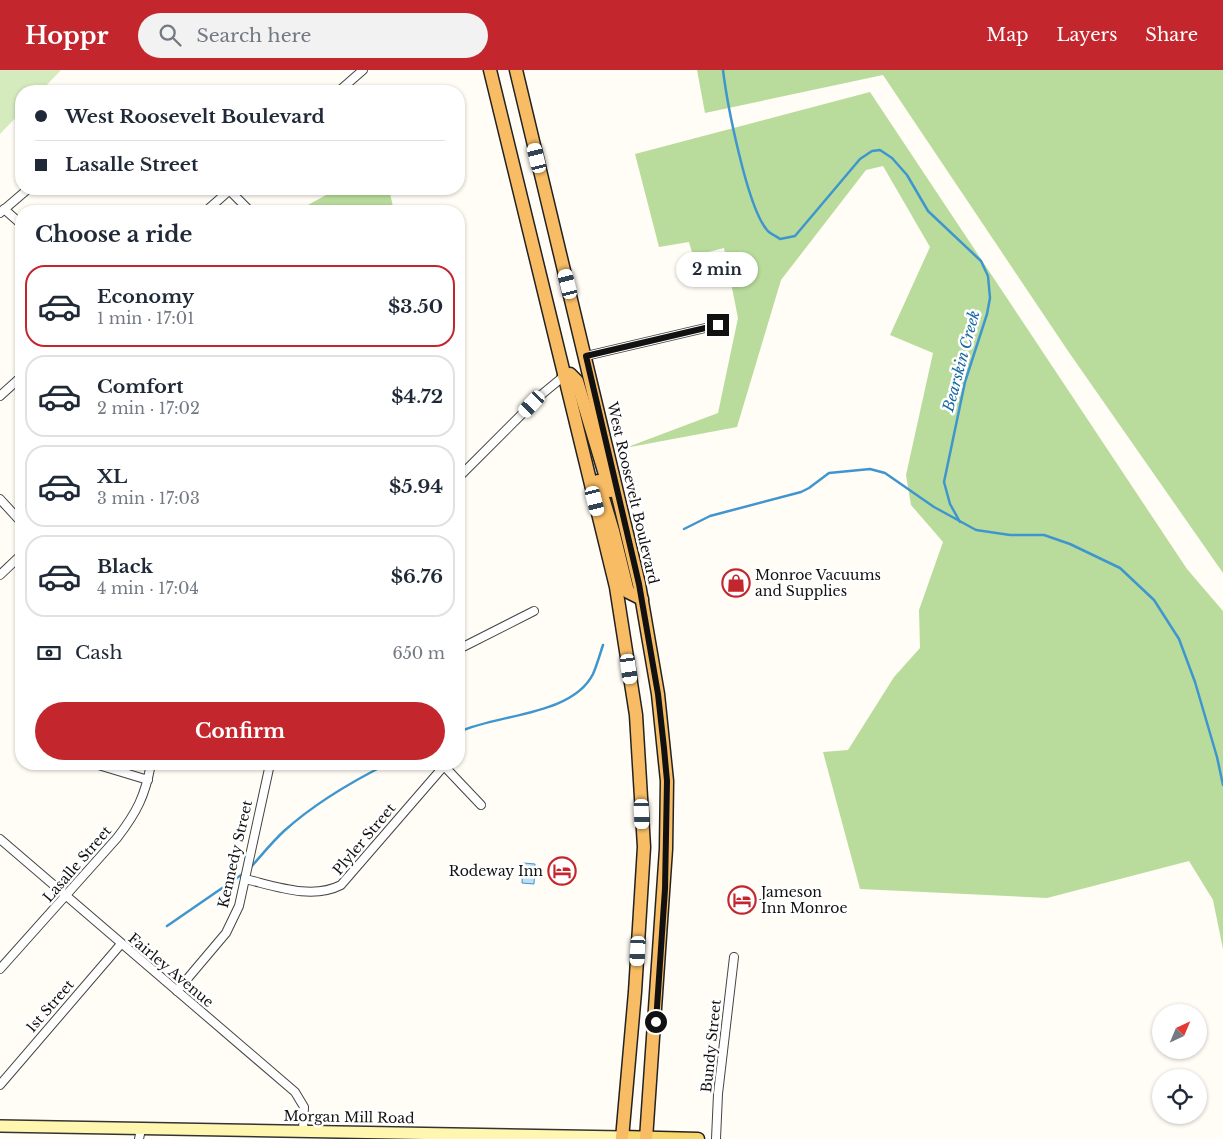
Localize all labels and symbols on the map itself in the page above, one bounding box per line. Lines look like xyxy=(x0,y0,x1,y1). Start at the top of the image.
car xyxy=(526,142,547,174)
callout: 2 min xyxy=(677,252,759,288)
car xyxy=(557,268,578,300)
water label: Bearskin Creek xyxy=(938,308,984,415)
route end xyxy=(707,314,729,336)
car xyxy=(516,388,547,420)
street label: West Roosevelt Boulevard xyxy=(603,399,663,586)
car xyxy=(584,485,605,517)
place label: Monroe Vacuums and Supplies xyxy=(755,566,881,600)
shop icon: Monroe Vacuums and Supplies xyxy=(721,568,751,598)
car xyxy=(619,653,638,685)
street label: Kennedy Street xyxy=(214,798,256,910)
street label: Plyler Street xyxy=(329,799,400,878)
car xyxy=(633,799,650,829)
street label: Lasalle Street xyxy=(39,822,116,906)
hotel icon: Rodeway Inn xyxy=(547,856,577,886)
place label: Rodeway Inn xyxy=(449,862,543,880)
place label: Jameson Inn Monroe xyxy=(759,883,848,917)
hotel icon: Jameson Inn Monroe xyxy=(727,885,757,915)
street label: Fairley Avenue xyxy=(125,929,217,1011)
car xyxy=(629,936,646,966)
street label: 1st Street xyxy=(22,975,78,1036)
street label: Bundy Street xyxy=(697,998,725,1094)
north arrow xyxy=(1152,1004,1208,1059)
route start xyxy=(645,1011,667,1033)
street label: Morgan Mill Road xyxy=(283,1107,415,1127)

